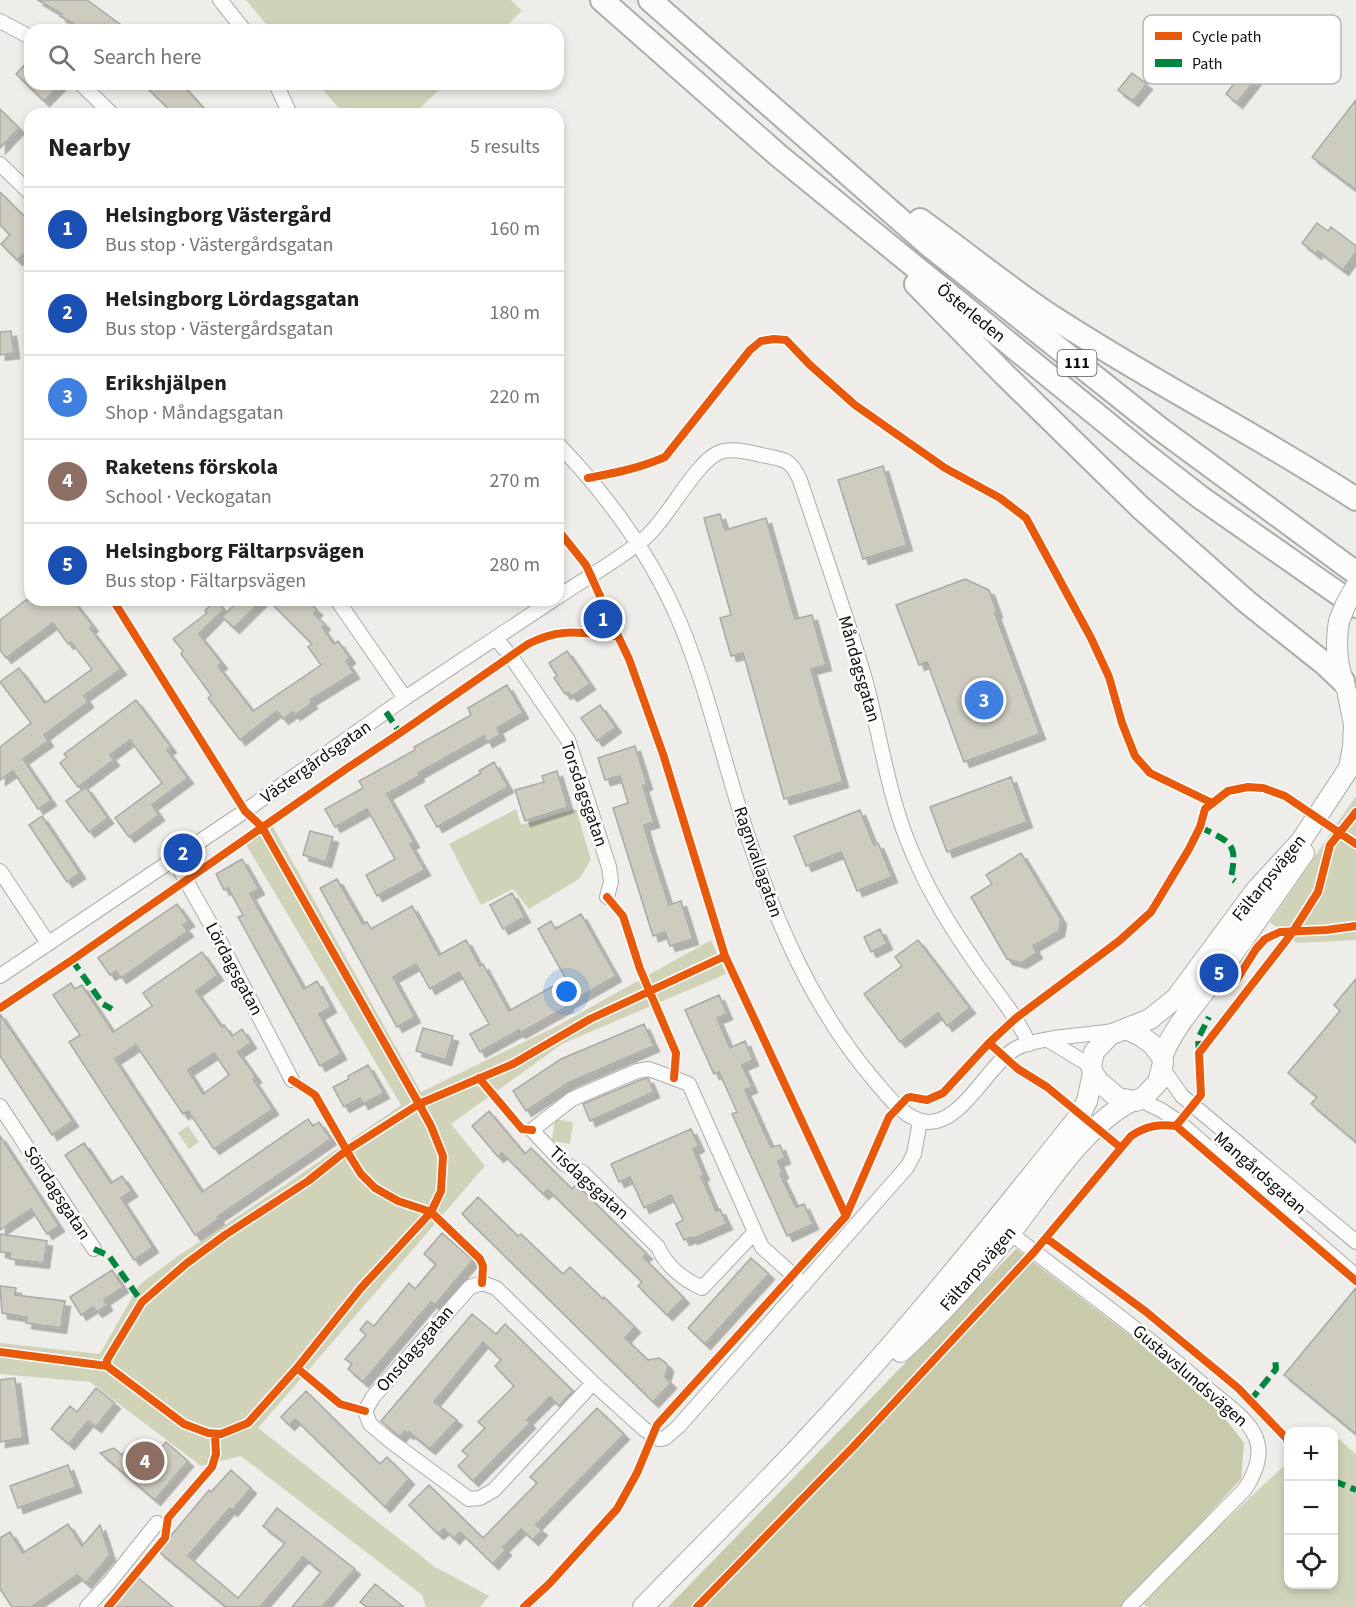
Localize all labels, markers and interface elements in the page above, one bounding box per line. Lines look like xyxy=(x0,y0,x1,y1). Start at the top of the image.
legend xyxy=(1143,15,1341,84)
search box xyxy=(24,24,564,90)
text: Cycle path xyxy=(1192,26,1261,48)
icon: search xyxy=(45,41,78,74)
text: Search here xyxy=(93,41,201,73)
text: Path xyxy=(1192,53,1222,75)
text: Nearby xyxy=(48,129,131,166)
text: 5 results xyxy=(470,133,540,161)
text: Helsingborg Västergård xyxy=(105,199,332,231)
text: 1 xyxy=(62,215,73,243)
text: 160 m xyxy=(490,215,540,243)
text: Bus stop · Västergårdsgatan xyxy=(105,231,333,259)
street label: Österleden xyxy=(931,277,1011,349)
text: Helsingborg Lördagsgatan xyxy=(105,283,359,315)
text: 2 xyxy=(62,299,73,327)
text: 180 m xyxy=(490,299,540,327)
text: Bus stop · Västergårdsgatan xyxy=(105,315,333,343)
road number: 111 xyxy=(1058,350,1096,376)
text: Erikshjälpen xyxy=(105,367,227,399)
text: 3 xyxy=(62,383,73,411)
text: 220 m xyxy=(490,383,540,411)
text: Shop · Måndagsgatan xyxy=(105,399,284,427)
text: Raketens förskola xyxy=(105,451,278,483)
text: 4 xyxy=(62,467,73,495)
text: 270 m xyxy=(490,467,540,495)
text: School · Veckogatan xyxy=(105,483,272,511)
text: Helsingborg Fältarpsvägen xyxy=(105,535,364,567)
text: 5 xyxy=(62,551,73,579)
text: 280 m xyxy=(490,551,540,579)
text: Bus stop · Fältarpsvägen xyxy=(105,567,306,595)
pin: 1 xyxy=(584,596,622,642)
street label: Måndagsgatan xyxy=(832,613,886,725)
pin: 3 xyxy=(964,678,1004,722)
street label: Västergårdsgatan xyxy=(256,715,376,809)
street label: Torsdagsgatan xyxy=(554,738,614,850)
street label: Ragnvallagatan xyxy=(727,803,789,921)
street label: Fältarpsvägen xyxy=(1226,829,1312,927)
pin: 2 xyxy=(164,830,202,876)
street label: Lördagsgatan xyxy=(199,918,269,1020)
pin: 5 xyxy=(1200,950,1238,996)
your location xyxy=(552,977,581,1006)
street label: Mangårdsgatan xyxy=(1208,1126,1312,1220)
street label: Tisdagsgatan xyxy=(544,1140,634,1226)
street label: Söndagsgatan xyxy=(17,1141,97,1245)
street label: Fältarpsvägen xyxy=(934,1221,1022,1317)
street label: Onsdagsgatan xyxy=(370,1300,460,1398)
street label: Gustavslundsvägen xyxy=(1127,1319,1253,1433)
map controls xyxy=(1284,1427,1338,1589)
button: + xyxy=(1284,1427,1338,1481)
pin: 4 xyxy=(126,1438,164,1484)
button: − xyxy=(1284,1481,1338,1535)
button: locate xyxy=(1284,1535,1338,1589)

